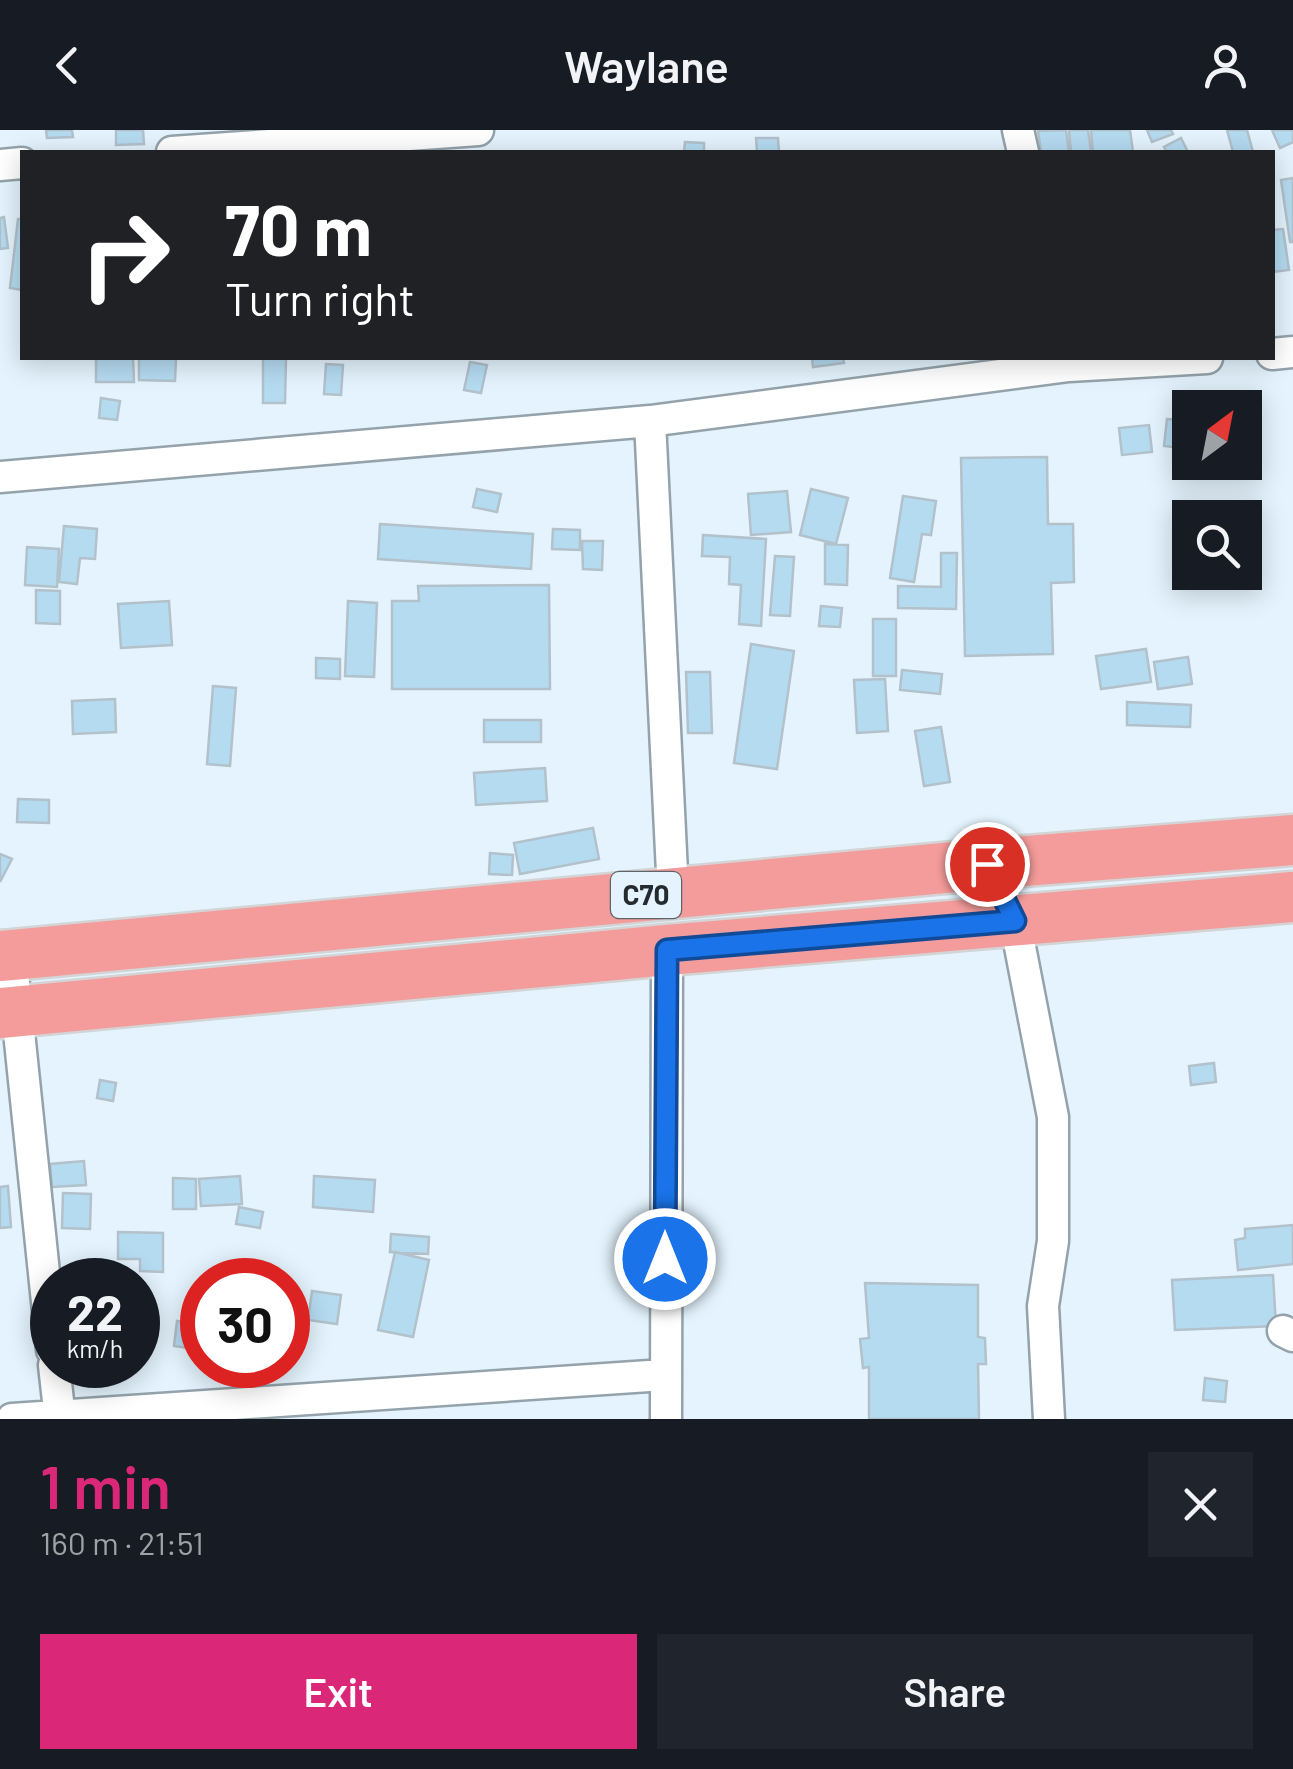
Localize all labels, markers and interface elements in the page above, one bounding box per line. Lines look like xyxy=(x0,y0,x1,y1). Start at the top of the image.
icon: back xyxy=(40,38,95,93)
text: Waylane xyxy=(564,38,729,92)
icon: person xyxy=(1198,38,1253,93)
text: 70 m xyxy=(225,186,372,270)
icon: right xyxy=(60,190,190,320)
text: Turn right xyxy=(225,271,415,325)
north arrow xyxy=(1172,390,1262,480)
map controls xyxy=(1172,390,1262,590)
button: search xyxy=(1172,500,1262,590)
pin xyxy=(945,822,1030,907)
icon: arrive xyxy=(960,837,1015,892)
road number: C70 xyxy=(611,872,681,918)
position arrow xyxy=(613,1207,717,1311)
speed limit sign: 30 xyxy=(180,1258,310,1388)
text: 22 xyxy=(67,1281,123,1341)
text: km/h xyxy=(67,1333,123,1363)
text: 1 min xyxy=(40,1449,171,1521)
button: close xyxy=(1148,1452,1253,1557)
text: 160 m · 21:51 xyxy=(40,1523,204,1561)
button: Exit xyxy=(40,1634,637,1749)
button: Share xyxy=(657,1634,1253,1749)

